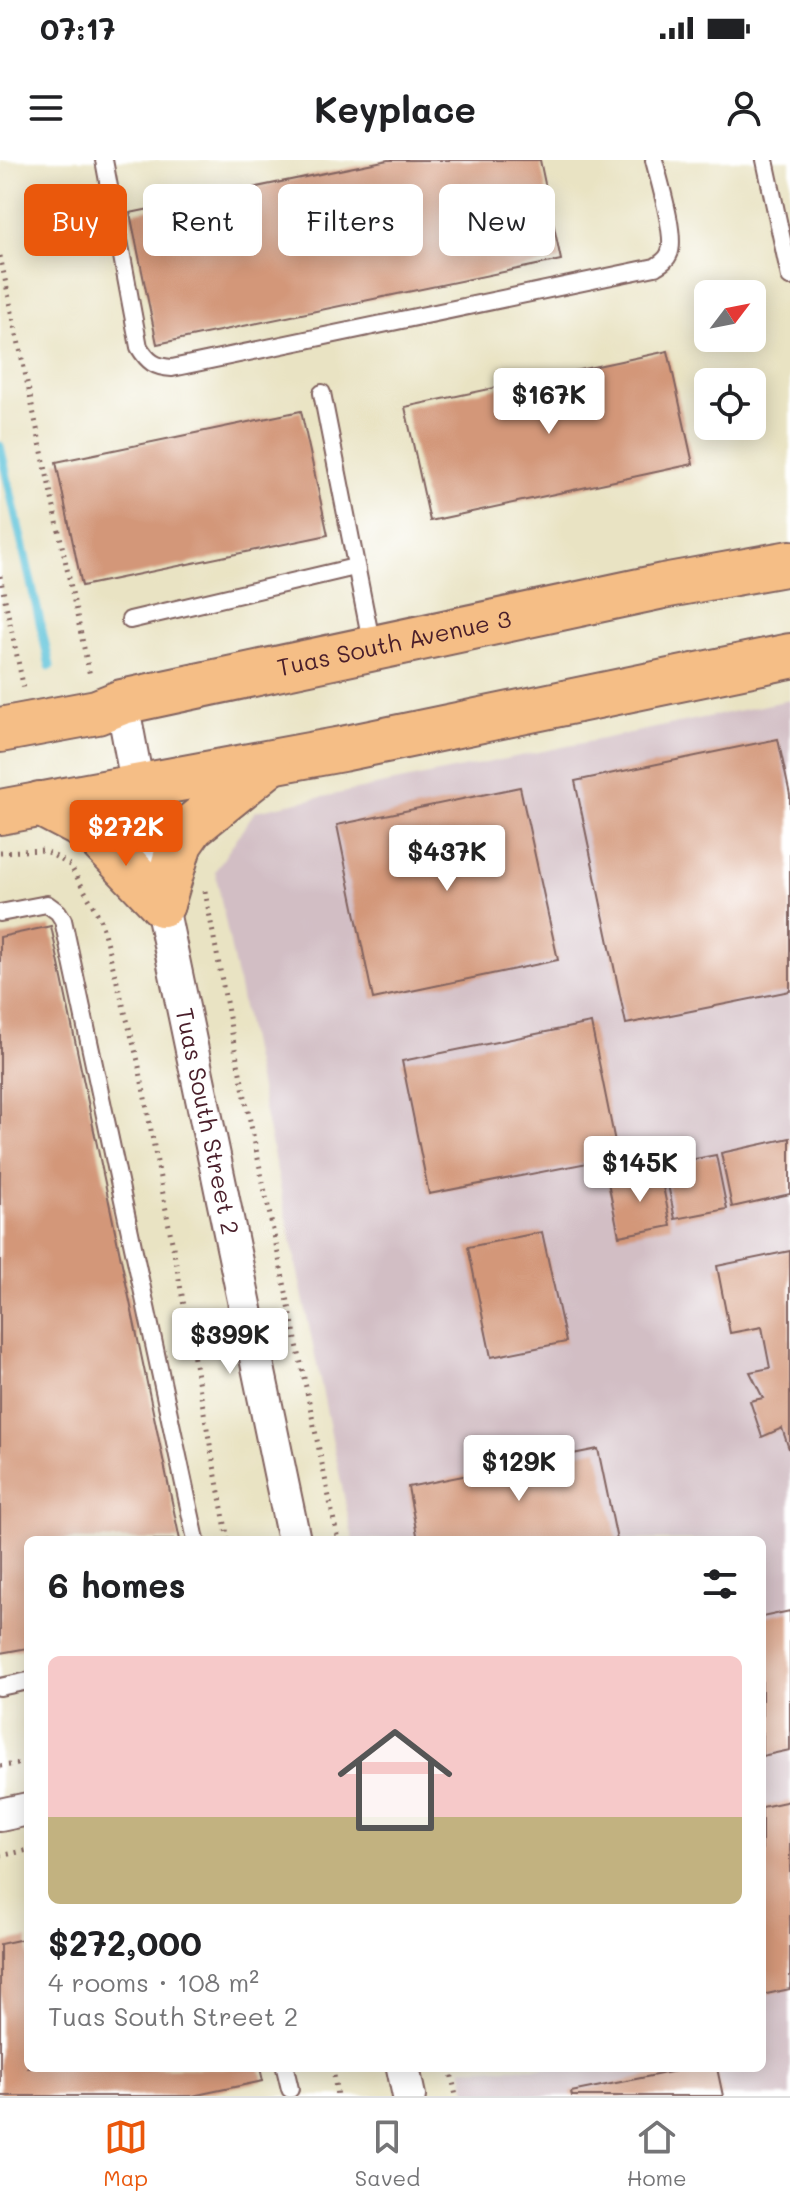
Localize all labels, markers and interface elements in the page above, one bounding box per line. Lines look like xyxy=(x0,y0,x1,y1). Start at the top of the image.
text: 07:17 xyxy=(40,8,116,48)
text: Keyplace xyxy=(314,85,476,132)
icon: menu xyxy=(24,86,68,130)
icon: person xyxy=(722,86,766,130)
chip: Buy xyxy=(24,184,127,256)
chip: Rent xyxy=(143,184,262,256)
chip: Filters xyxy=(278,184,423,256)
chip: New xyxy=(439,184,555,256)
north arrow xyxy=(694,280,766,352)
map controls xyxy=(694,280,766,440)
pin: $167K xyxy=(493,368,605,436)
button: locate xyxy=(694,368,766,440)
text: $167K xyxy=(512,377,586,411)
street label: Tuas South Avenue 3 xyxy=(274,602,514,682)
pin: $272K xyxy=(70,800,182,868)
text: $272K xyxy=(88,809,164,843)
pin: $437K xyxy=(391,825,503,893)
text: $437K xyxy=(407,834,487,868)
street label: Tuas South Street 2 xyxy=(170,1005,247,1237)
pin: $145K xyxy=(584,1136,696,1204)
text: $145K xyxy=(602,1145,678,1179)
pin: $399K xyxy=(174,1308,286,1376)
text: $399K xyxy=(190,1317,270,1351)
pin: $129K xyxy=(463,1435,575,1503)
text: $129K xyxy=(482,1444,556,1478)
text: 6 homes xyxy=(48,1562,186,1607)
icon: filters xyxy=(698,1562,742,1606)
icon: home xyxy=(323,1708,467,1852)
text: $272,000 xyxy=(48,1920,202,1965)
text: 4 rooms · 108 m² xyxy=(48,1965,259,1999)
text: Tuas South Street 2 xyxy=(48,1999,298,2033)
tab: Map xyxy=(103,2115,148,2192)
tab: Saved xyxy=(355,2115,420,2192)
tab: Home xyxy=(627,2115,687,2192)

